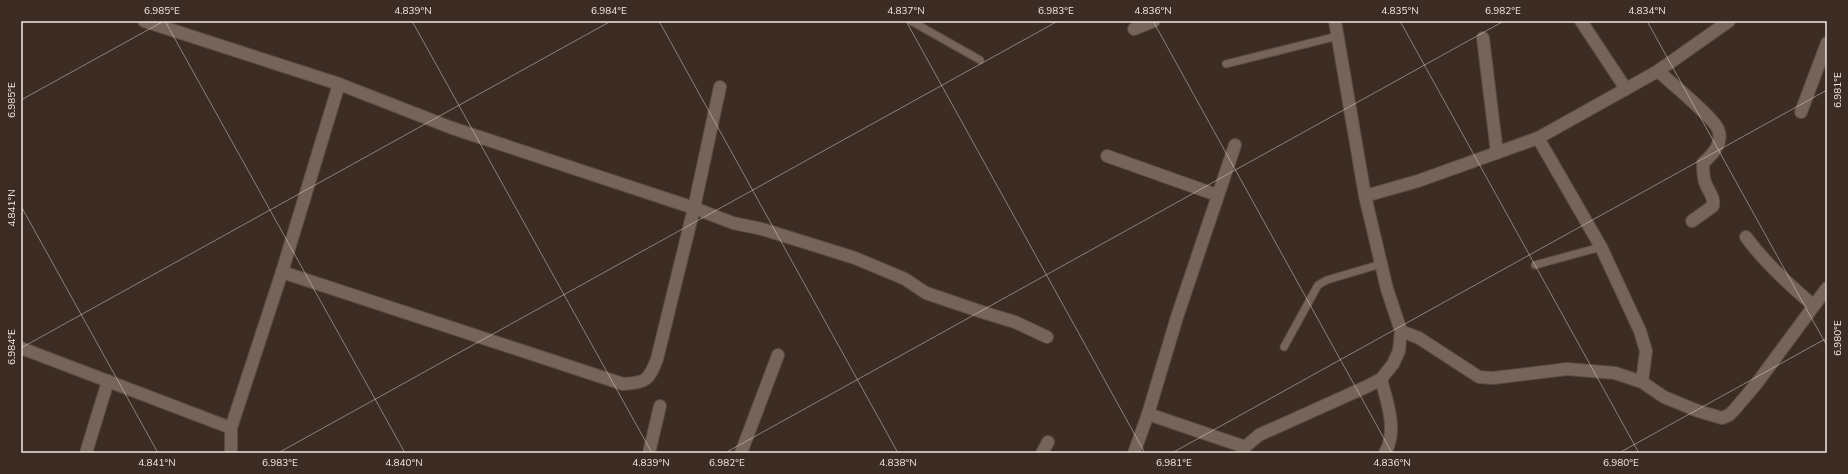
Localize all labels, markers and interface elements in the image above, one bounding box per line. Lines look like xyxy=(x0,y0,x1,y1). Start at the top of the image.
text: 6.985°E xyxy=(144,4,180,18)
text: 4.839°N xyxy=(394,4,432,18)
text: 6.984°E xyxy=(591,4,627,18)
text: 4.837°N xyxy=(887,4,925,18)
text: 6.983°E xyxy=(1038,4,1074,18)
text: 4.836°N xyxy=(1134,4,1172,18)
text: 4.835°N xyxy=(1381,4,1419,18)
text: 6.982°E xyxy=(1485,4,1521,18)
text: 4.834°N xyxy=(1628,4,1666,18)
text: 6.981°E xyxy=(1831,72,1845,108)
text: 6.985°E xyxy=(5,82,19,118)
text: 4.841°N xyxy=(5,189,19,227)
text: 6.980°E xyxy=(1831,320,1845,356)
text: 6.984°E xyxy=(5,329,19,365)
text: 4.841°N xyxy=(138,456,176,470)
text: 6.983°E xyxy=(262,456,298,470)
text: 4.840°N xyxy=(385,456,423,470)
text: 4.839°N xyxy=(632,456,670,470)
text: 6.982°E xyxy=(709,456,745,470)
text: 4.838°N xyxy=(879,456,917,470)
text: 6.981°E xyxy=(1156,456,1192,470)
text: 4.836°N xyxy=(1373,456,1411,470)
text: 6.980°E xyxy=(1603,456,1639,470)

